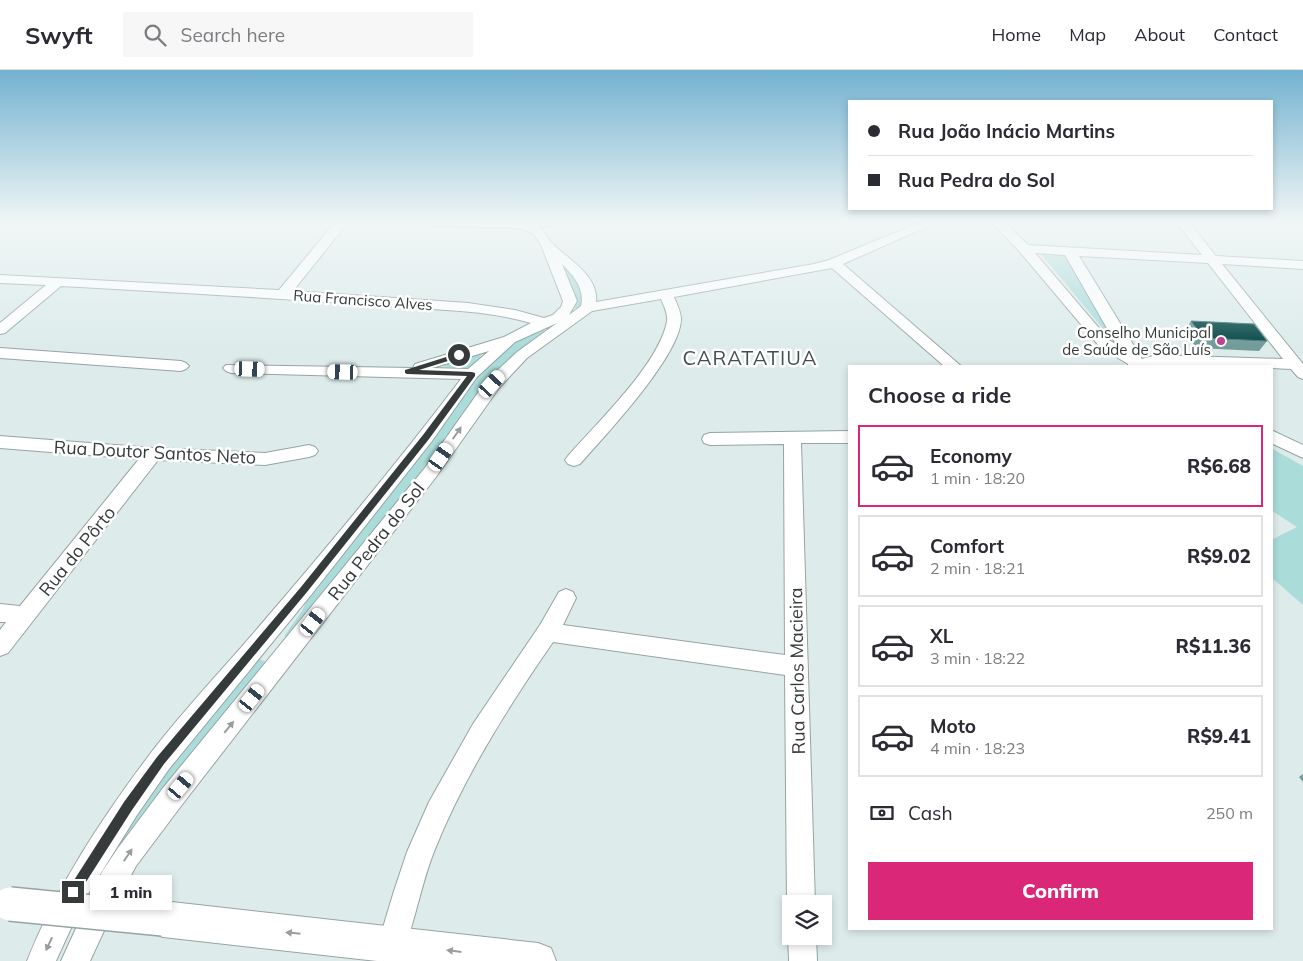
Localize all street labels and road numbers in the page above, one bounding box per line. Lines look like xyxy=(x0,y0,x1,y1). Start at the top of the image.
street label: Rua Francisco Alves xyxy=(293,286,433,314)
street label: Rua Doutor Santos Neto xyxy=(53,435,257,469)
street label: Rua Pedra do Sol xyxy=(323,477,429,605)
street label: Rua do Pôrto xyxy=(34,501,120,601)
street label: Rua Carlos Macieira xyxy=(784,587,810,755)

